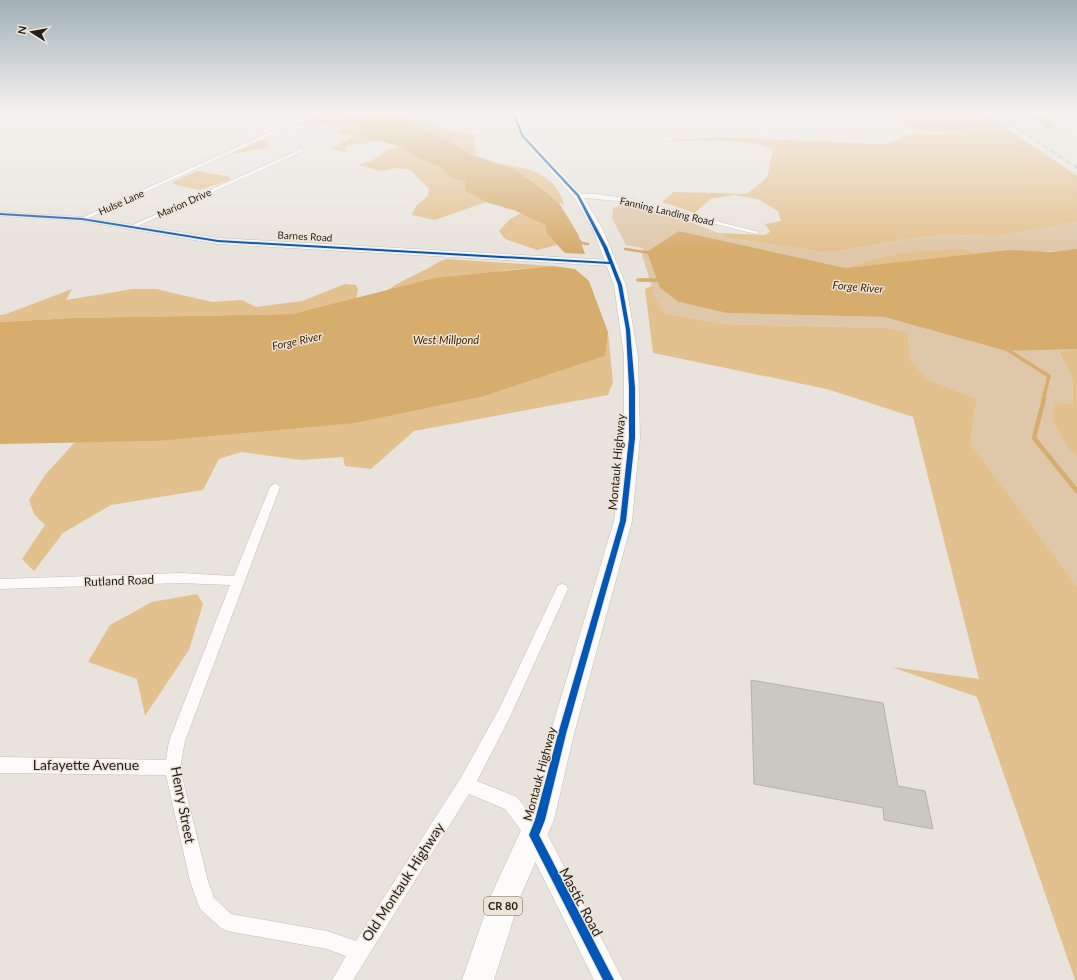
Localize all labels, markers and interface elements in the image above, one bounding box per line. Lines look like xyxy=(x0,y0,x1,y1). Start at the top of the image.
north arrow xyxy=(12,12,52,52)
text: N xyxy=(15,25,29,35)
street label: Marion Drive xyxy=(155,186,213,220)
street label: Hulse Lane xyxy=(96,187,146,217)
street label: Fanning Landing Road xyxy=(619,194,715,228)
street label: Barnes Road xyxy=(277,229,333,243)
water label: Forge River xyxy=(832,278,884,295)
water label: Forge River xyxy=(271,329,323,352)
water label: West Millpond xyxy=(413,333,479,346)
street label: Montauk Highway xyxy=(605,412,628,511)
street label: Rutland Road xyxy=(84,572,154,589)
street label: Montauk Highway xyxy=(520,724,559,823)
street label: Lafayette Avenue xyxy=(33,756,139,773)
street label: Henry Street xyxy=(168,765,199,845)
street label: Old Montauk Highway xyxy=(358,818,448,944)
street label: Mastic Road xyxy=(556,864,607,939)
road number: CR 80 xyxy=(484,897,522,915)

